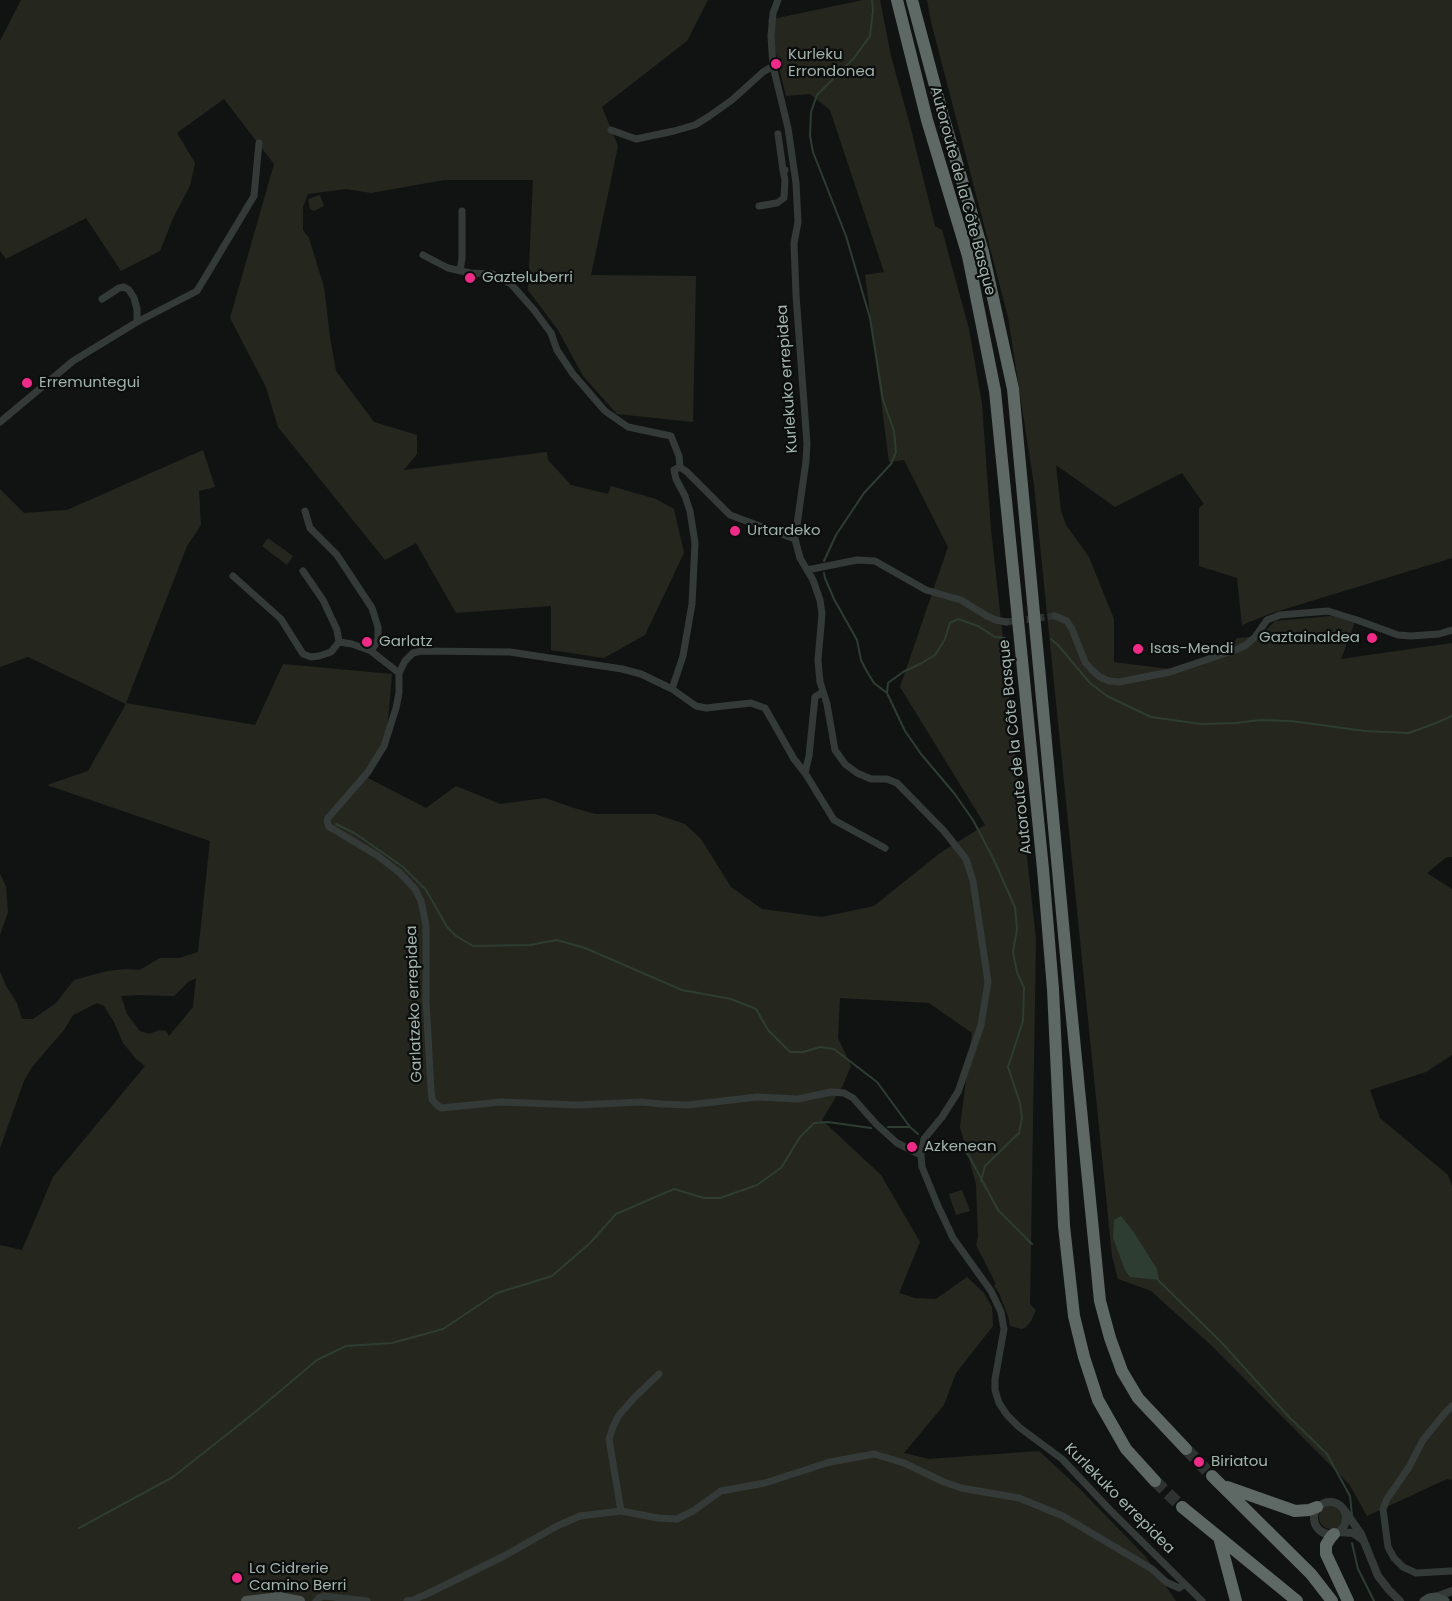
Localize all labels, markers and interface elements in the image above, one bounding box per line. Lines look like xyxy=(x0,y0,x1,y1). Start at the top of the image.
place label: Kurleku Errondonea xyxy=(788,46,875,81)
marker: Kurleku Errondonea xyxy=(769,57,783,71)
street label: Autoroute de la Côte Basque xyxy=(925,84,999,298)
place label: Gazteluberri xyxy=(482,269,573,287)
marker: Gazteluberri xyxy=(463,271,477,285)
street label: Kurlekuko errepidea xyxy=(774,304,802,454)
place label: Erremuntegui xyxy=(39,374,140,392)
marker: Erremuntegui xyxy=(20,376,34,390)
place label: Urtardeko xyxy=(747,522,821,540)
marker: Urtardeko xyxy=(728,524,742,538)
place label: Gaztainaldea xyxy=(1259,629,1360,647)
marker: Gaztainaldea xyxy=(1365,631,1379,645)
place label: Garlatz xyxy=(379,633,433,651)
marker: Garlatz xyxy=(360,635,374,649)
street label: Autoroute de la Côte Basque xyxy=(996,639,1036,855)
place label: Isas-Mendi xyxy=(1150,640,1233,658)
marker: Isas-Mendi xyxy=(1131,642,1145,656)
street label: Garlatzeko errepidea xyxy=(403,925,427,1083)
place label: Azkenean xyxy=(924,1138,997,1156)
marker: Azkenean xyxy=(905,1140,919,1154)
street label: Kurlekuko errepidea xyxy=(1060,1440,1178,1558)
place label: Biriatou xyxy=(1211,1453,1268,1471)
marker: Biriatou xyxy=(1192,1455,1206,1469)
place label: La Cidrerie Camino Berri xyxy=(249,1560,346,1595)
marker: La Cidrerie Camino Berri xyxy=(230,1571,244,1585)

